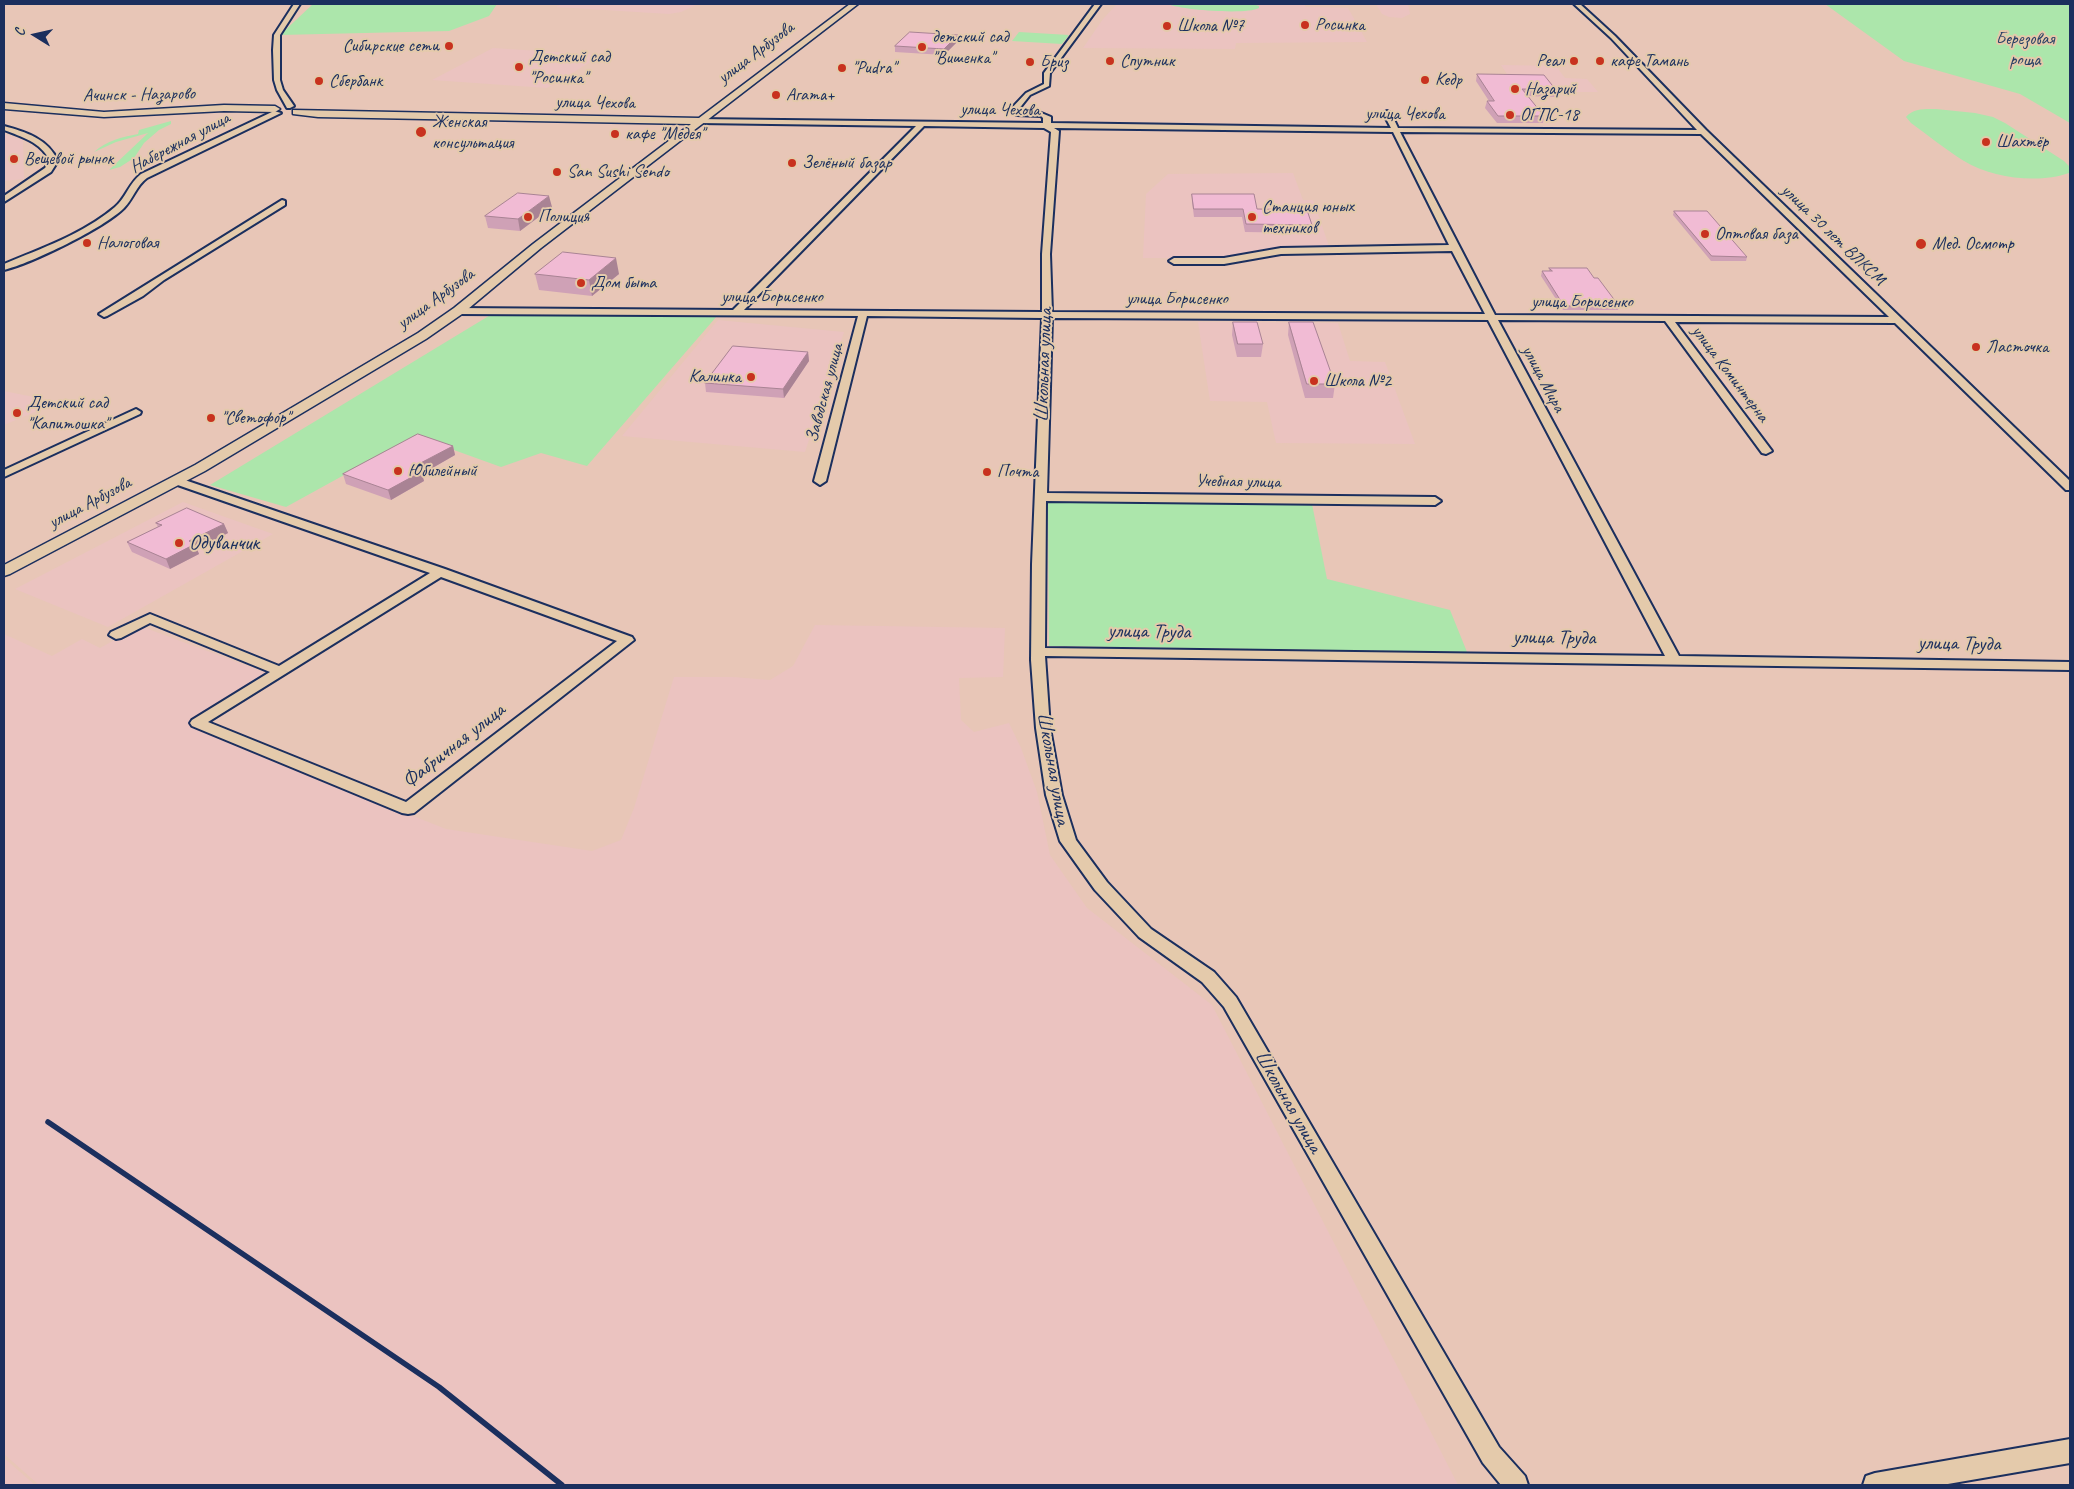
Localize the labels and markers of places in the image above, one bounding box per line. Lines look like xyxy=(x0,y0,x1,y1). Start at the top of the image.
place label: Росинка xyxy=(1315,14,1365,36)
place label: Школа №7 xyxy=(1177,15,1244,37)
marker: Росинка xyxy=(1299,19,1311,31)
marker: Школа №7 xyxy=(1161,20,1173,32)
place label: детский сад "Вишенка" xyxy=(932,26,1008,68)
place label: Сибирские сети xyxy=(343,35,439,57)
marker: Сибирские сети xyxy=(443,40,455,52)
marker: детский сад "Вишенка" xyxy=(916,41,928,53)
place label: Детский сад "Росинка" xyxy=(529,46,610,88)
place label: Спутник xyxy=(1120,50,1174,72)
place label: Реал xyxy=(1537,50,1564,72)
place label: кафе Тамань xyxy=(1610,50,1688,72)
place label: Бриз xyxy=(1040,51,1068,73)
marker: Спутник xyxy=(1104,55,1116,67)
marker: Реал xyxy=(1568,55,1580,67)
marker: кафе Тамань xyxy=(1594,55,1606,67)
marker: Бриз xyxy=(1024,56,1036,68)
place label: "Pudra" xyxy=(852,57,896,79)
marker: Детский сад "Росинка" xyxy=(513,61,525,73)
marker: "Pudra" xyxy=(836,62,848,74)
place label: Кедр xyxy=(1435,69,1462,91)
place label: Сбербанк xyxy=(329,70,382,92)
marker: Кедр xyxy=(1419,74,1431,86)
marker: Сбербанк xyxy=(313,75,325,87)
place label: Назарий xyxy=(1525,78,1576,100)
marker: Назарий xyxy=(1509,83,1521,95)
place label: Агата+ xyxy=(786,84,834,106)
marker: Агата+ xyxy=(770,89,782,101)
place label: ОГПС-18 xyxy=(1520,104,1579,126)
marker: ОГПС-18 xyxy=(1504,109,1516,121)
place label: Женская консультация xyxy=(432,111,513,154)
place label: кафе "Медея" xyxy=(625,123,704,145)
marker: Женская консультация xyxy=(414,125,428,139)
marker: кафе "Медея" xyxy=(609,128,621,140)
place label: Шахтёр xyxy=(1996,131,2048,153)
marker: Шахтёр xyxy=(1980,136,1992,148)
place label: Вещевой рынок xyxy=(24,148,113,170)
place label: Зелёный базар xyxy=(802,152,891,174)
marker: Вещевой рынок xyxy=(8,153,20,165)
marker: Зелёный базар xyxy=(786,157,798,169)
place label: San Sushi Sendo xyxy=(567,161,669,183)
marker: San Sushi Sendo xyxy=(551,166,563,178)
place label: Станция юных техников xyxy=(1262,196,1354,238)
place label: Полиция xyxy=(538,206,589,228)
marker: Полиция xyxy=(522,211,534,223)
marker: Станция юных техников xyxy=(1246,211,1258,223)
place label: Оптовая база xyxy=(1715,223,1798,245)
marker: Оптовая база xyxy=(1699,228,1711,240)
place label: Налоговая xyxy=(97,232,158,254)
place label: Мед. Осмотр xyxy=(1932,233,2014,255)
marker: Налоговая xyxy=(81,237,93,249)
marker: Мед. Осмотр xyxy=(1914,237,1928,251)
place label: Дом быта xyxy=(591,272,656,294)
marker: Дом быта xyxy=(575,277,587,289)
place label: Ласточка xyxy=(1986,336,2048,358)
marker: Ласточка xyxy=(1970,341,1982,353)
place label: Калинка xyxy=(689,366,741,388)
place label: Школа №2 xyxy=(1324,370,1391,392)
marker: Калинка xyxy=(745,371,757,383)
marker: Школа №2 xyxy=(1308,375,1320,387)
place label: Детский сад "Капитошка" xyxy=(27,392,108,434)
marker: Детский сад "Капитошка" xyxy=(11,407,23,419)
place label: "Светофор" xyxy=(221,407,290,429)
marker: "Светофор" xyxy=(205,412,217,424)
place label: Юбилейный xyxy=(408,460,477,482)
place label: Почта xyxy=(997,461,1038,483)
marker: Юбилейный xyxy=(392,465,404,477)
marker: Почта xyxy=(981,466,993,478)
place label: Одуванчик xyxy=(189,530,259,556)
marker: Одуванчик xyxy=(173,537,185,549)

